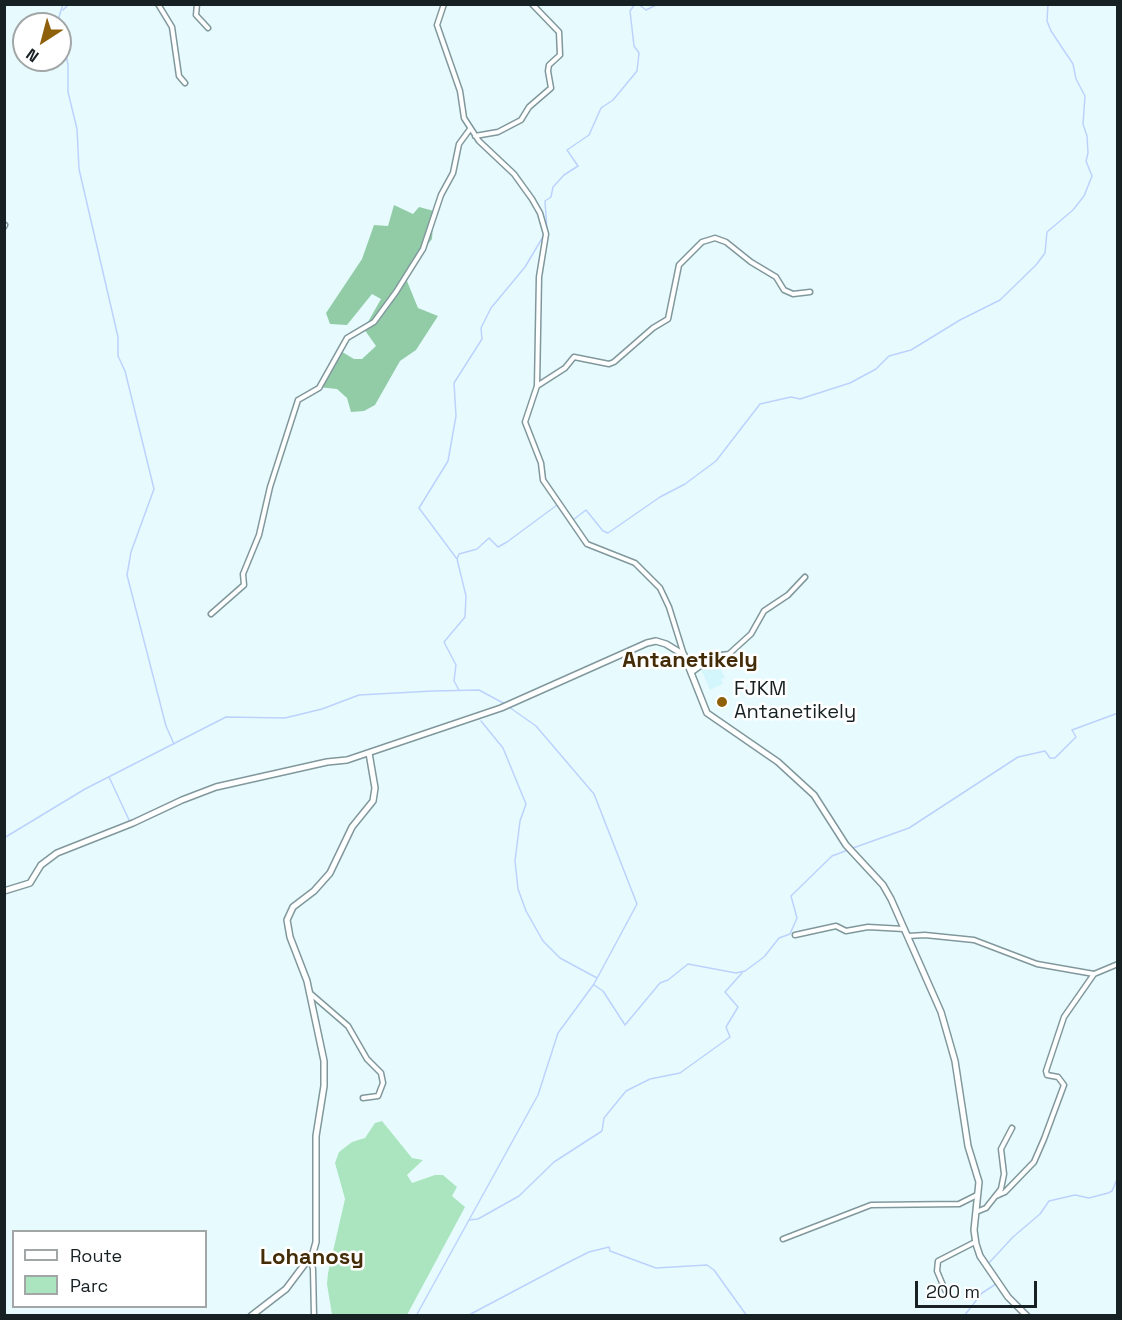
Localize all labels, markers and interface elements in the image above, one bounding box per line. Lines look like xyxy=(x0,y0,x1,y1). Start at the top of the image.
north arrow xyxy=(12,12,72,72)
text: N xyxy=(22,44,43,67)
district label: Antanetikely xyxy=(622,648,758,674)
place label: FJKM Antanetikely xyxy=(734,678,856,725)
marker: FJKM Antanetikely xyxy=(715,695,729,709)
legend xyxy=(12,1230,207,1308)
text: Route xyxy=(70,1244,122,1267)
district label: Lohanosy xyxy=(260,1245,364,1271)
scale bar xyxy=(918,1269,1040,1307)
text: Parc xyxy=(70,1274,108,1297)
text: 200 m xyxy=(926,1280,980,1303)

